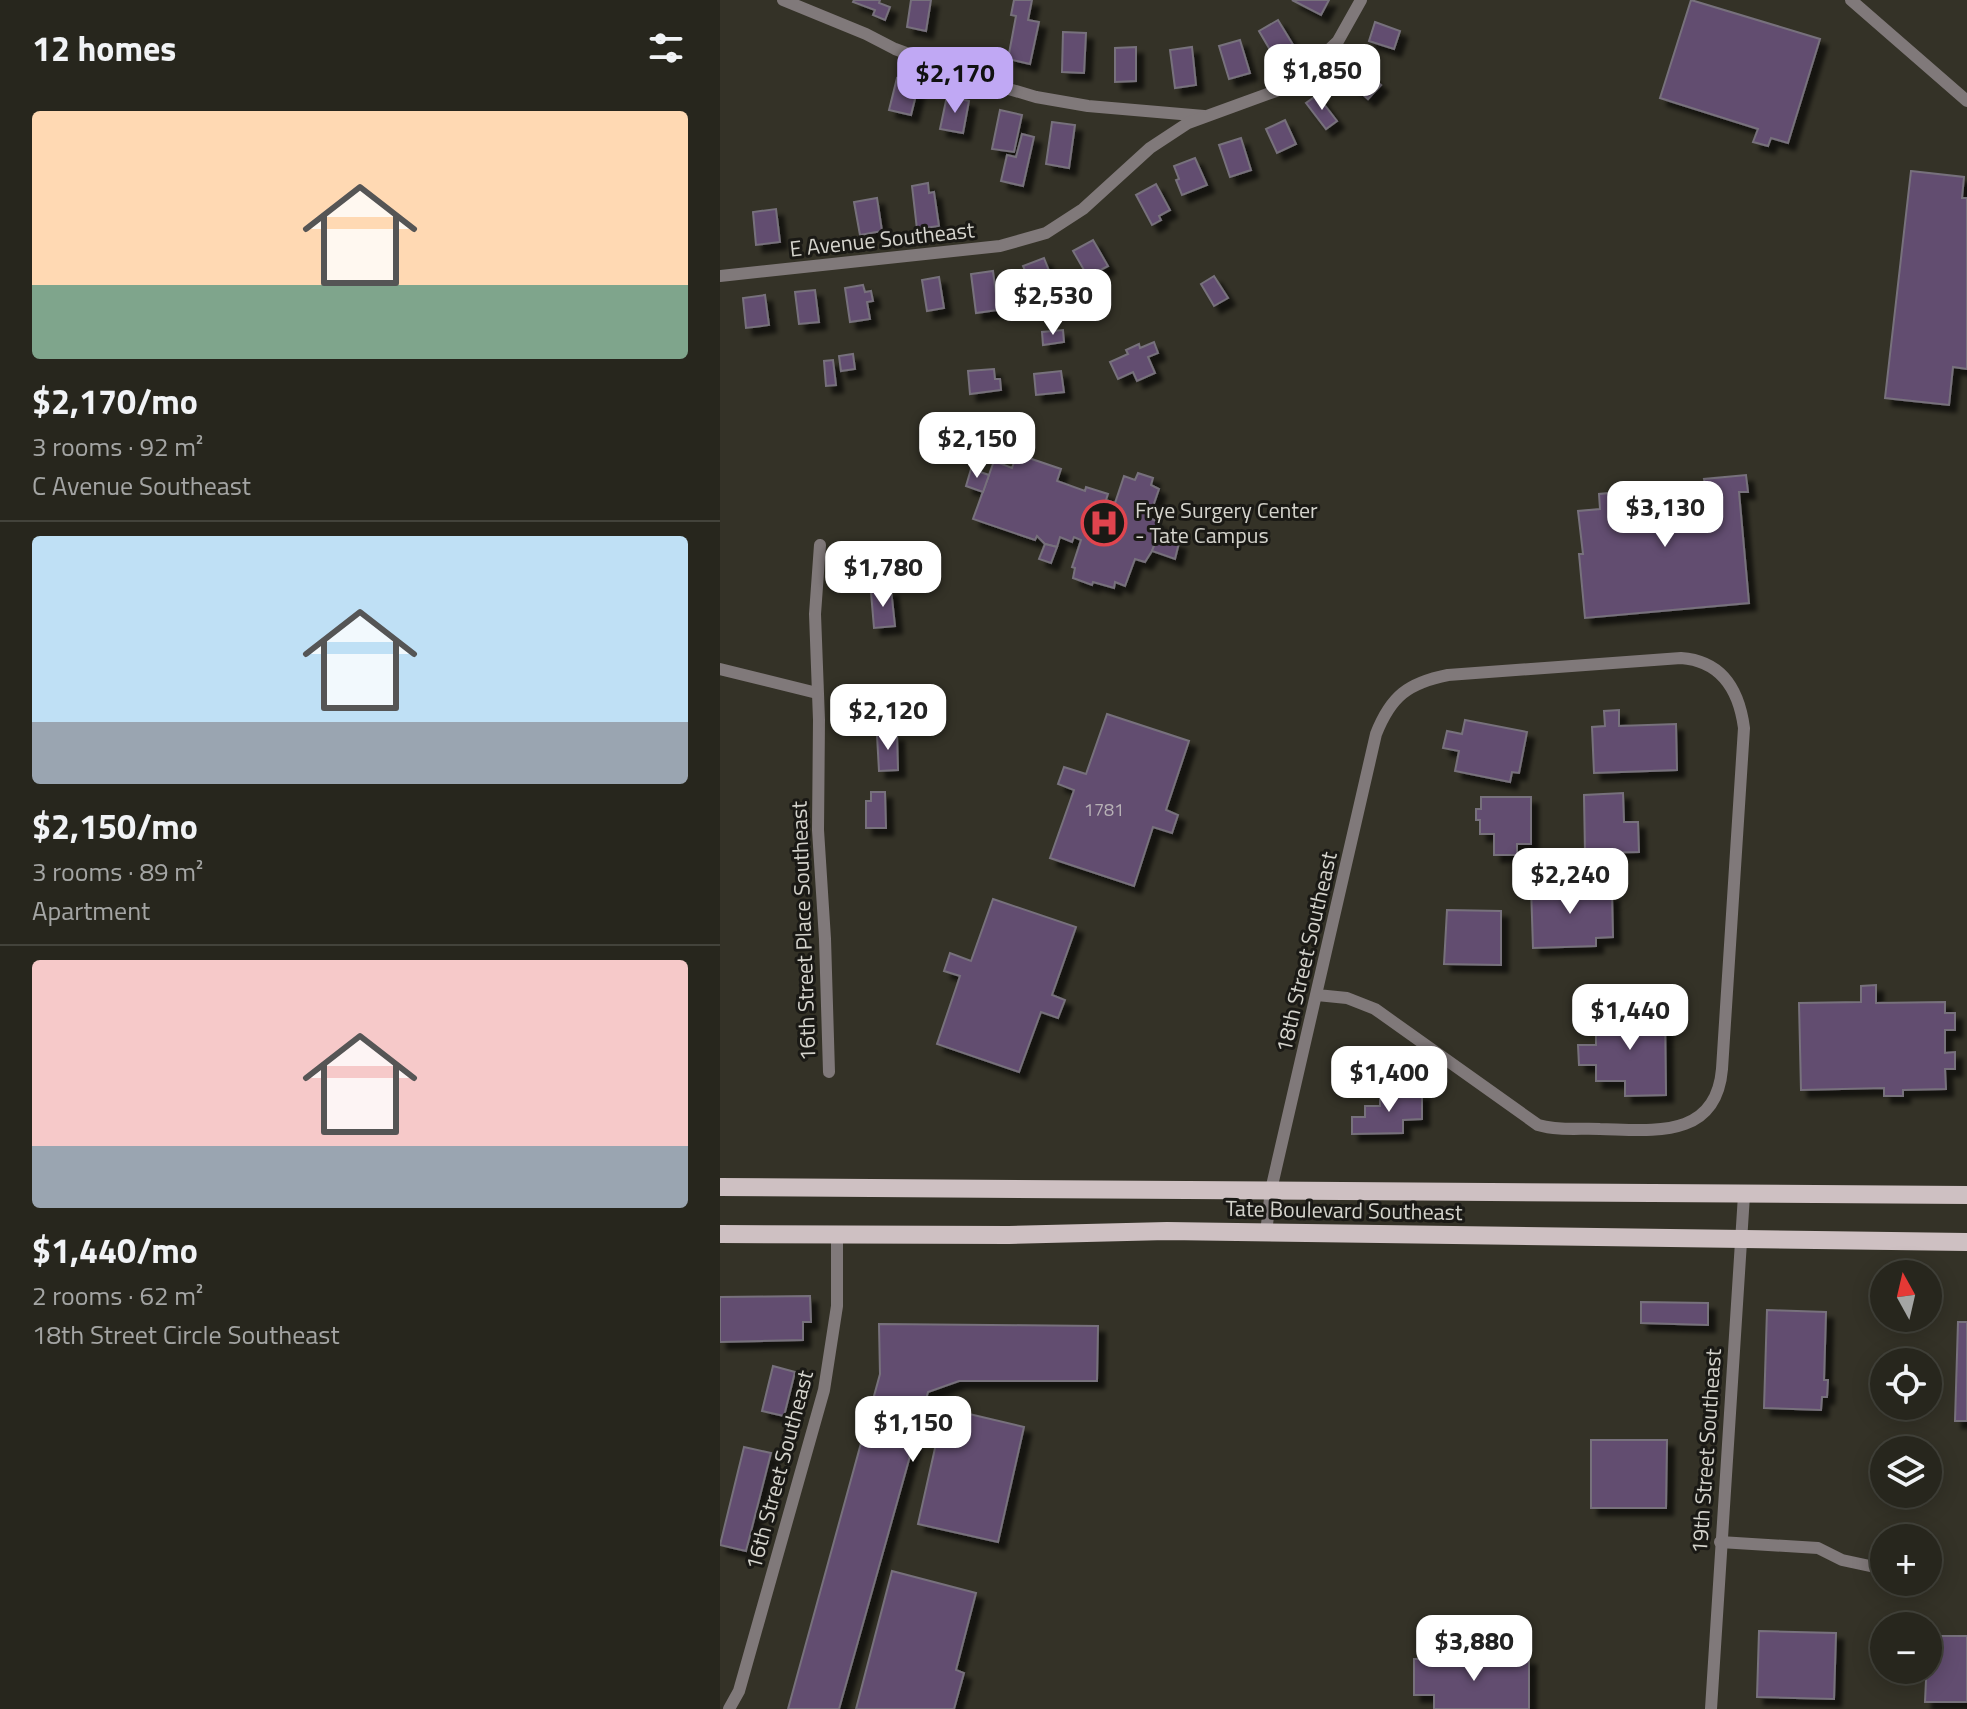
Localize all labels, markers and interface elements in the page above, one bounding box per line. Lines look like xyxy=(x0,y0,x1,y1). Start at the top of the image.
text: 12 homes xyxy=(32,22,176,74)
icon: filters xyxy=(644,26,688,70)
pin: $1,850 xyxy=(1257,44,1387,112)
pin: $2,170 xyxy=(890,47,1020,115)
text: $1,850 xyxy=(1282,50,1362,89)
text: $2,170 xyxy=(915,53,995,92)
icon: home xyxy=(288,163,432,307)
street label: E Avenue Southeast xyxy=(788,212,976,266)
pin: $2,530 xyxy=(988,269,1118,337)
text: $2,530 xyxy=(1013,275,1093,314)
text: $2,170/mo xyxy=(32,375,198,427)
pin: $2,150 xyxy=(912,412,1042,480)
text: $2,150 xyxy=(937,418,1017,457)
text: 3 rooms · 92 m² xyxy=(32,427,203,466)
text: C Avenue Southeast xyxy=(32,466,251,505)
pin: $3,130 xyxy=(1600,481,1730,549)
text: $3,130 xyxy=(1625,487,1705,526)
place label: Frye Surgery Center - Tate Campus xyxy=(1135,493,1318,552)
hospital icon: Frye Surgery Center - Tate Campus xyxy=(1080,499,1128,547)
pin: $1,780 xyxy=(818,541,948,609)
text: $1,780 xyxy=(843,547,923,586)
icon: home xyxy=(288,588,432,732)
pin: $2,120 xyxy=(823,684,953,752)
text: $2,120 xyxy=(848,690,928,729)
house number: 1781 xyxy=(1084,796,1124,823)
text: $2,150/mo xyxy=(32,800,198,852)
street label: 16th Street Place Southeast xyxy=(781,800,825,1062)
street label: 18th Street Southeast xyxy=(1266,848,1346,1056)
pin: $2,240 xyxy=(1505,848,1635,916)
text: 3 rooms · 89 m² xyxy=(32,852,203,891)
text: $2,240 xyxy=(1530,854,1610,893)
text: Apartment xyxy=(32,891,150,930)
pin: $1,440 xyxy=(1565,984,1695,1052)
text: $1,440 xyxy=(1590,990,1670,1029)
icon: home xyxy=(288,1012,432,1156)
pin: $1,400 xyxy=(1324,1046,1454,1114)
text: $1,400 xyxy=(1349,1052,1429,1091)
street label: Tate Boulevard Southeast xyxy=(1225,1191,1463,1229)
text: $1,440/mo xyxy=(32,1224,198,1276)
north arrow xyxy=(1870,1260,1942,1332)
map controls xyxy=(1870,1260,1942,1684)
text: 2 rooms · 62 m² xyxy=(32,1276,203,1315)
text: 18th Street Circle Southeast xyxy=(32,1315,340,1354)
street label: 19th Street Southeast xyxy=(1682,1347,1730,1555)
button: locate xyxy=(1870,1348,1942,1420)
street label: 16th Street Southeast xyxy=(736,1366,822,1574)
pin: $1,150 xyxy=(848,1396,978,1464)
text: $1,150 xyxy=(873,1402,953,1441)
button: layers xyxy=(1870,1436,1942,1508)
button: + xyxy=(1870,1524,1942,1596)
button: − xyxy=(1870,1612,1942,1684)
pin: $3,880 xyxy=(1409,1615,1539,1683)
text: $3,880 xyxy=(1434,1621,1514,1660)

